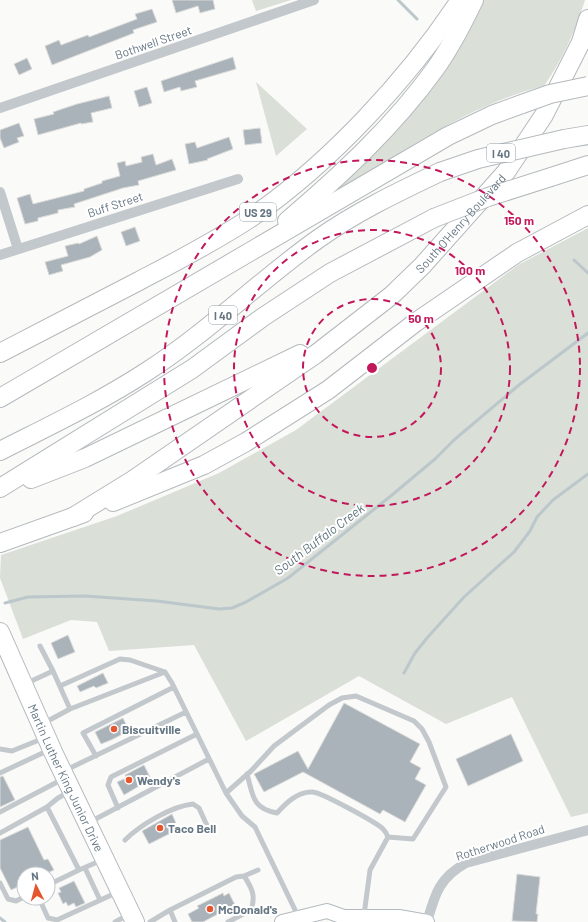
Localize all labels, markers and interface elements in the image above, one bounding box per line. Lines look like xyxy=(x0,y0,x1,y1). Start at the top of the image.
street label: Bothwell Street xyxy=(113,22,193,62)
road number: I 40 xyxy=(487,144,515,162)
street label: South O'Henry Boulevard xyxy=(412,171,508,276)
street label: Buff Street xyxy=(85,188,145,220)
road number: US 29 xyxy=(240,203,276,221)
text: 150 m xyxy=(504,213,534,227)
text: 100 m xyxy=(455,263,485,277)
road number: I 40 xyxy=(209,306,237,324)
text: 50 m xyxy=(408,311,434,325)
centre of rings xyxy=(365,361,379,375)
water label: South Buffalo Creek xyxy=(271,499,368,578)
street label: Martin Luther King Junior Drive xyxy=(26,702,107,854)
place label: Biscuitville xyxy=(122,722,181,736)
marker: Biscuitville xyxy=(109,724,119,734)
place label: Wendy's xyxy=(137,773,180,787)
marker: Wendy's xyxy=(124,775,134,785)
place label: Taco Bell xyxy=(168,821,216,835)
street label: Rotherwood Road xyxy=(454,821,546,863)
marker: Taco Bell xyxy=(155,823,165,833)
north arrow xyxy=(16,866,56,906)
text: N xyxy=(31,869,39,882)
place label: McDonald's xyxy=(218,902,278,916)
marker: McDonald's xyxy=(205,904,215,914)

